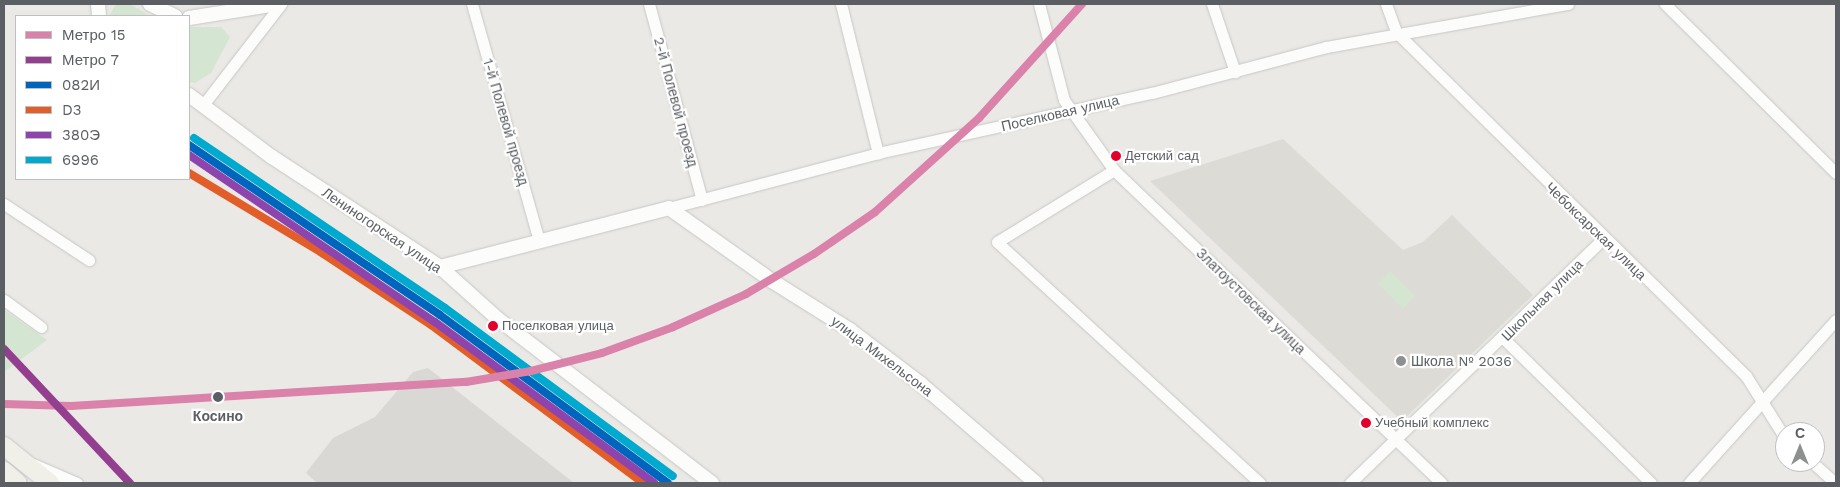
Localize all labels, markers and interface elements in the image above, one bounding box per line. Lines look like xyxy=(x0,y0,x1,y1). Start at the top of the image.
legend xyxy=(15,15,190,180)
text: Метро 15 xyxy=(62,26,125,44)
street label: 2-й Полевой проезд xyxy=(651,35,701,169)
text: Метро 7 xyxy=(62,51,119,69)
street label: 1-й Полевой проезд xyxy=(480,57,532,187)
text: 082И xyxy=(62,76,100,94)
street label: Поселковая улица xyxy=(999,91,1121,135)
text: D3 xyxy=(62,101,82,119)
text: 380Э xyxy=(62,126,100,144)
place label: Детский сад xyxy=(1125,148,1199,164)
text: 6996 xyxy=(62,151,99,169)
marker: Детский сад xyxy=(1111,151,1121,161)
street label: Чебоксарская улица xyxy=(1542,179,1650,283)
street label: Лениногорская улица xyxy=(319,184,445,276)
street label: Златоустовская улица xyxy=(1193,245,1309,357)
street label: Школьная улица xyxy=(1498,256,1586,344)
street label: улица Михельсона xyxy=(828,312,936,400)
place label: Поселковая улица xyxy=(502,318,614,334)
marker: Поселковая улица xyxy=(488,321,498,331)
place label: Школа № 2036 xyxy=(1411,353,1512,369)
marker: Школа № 2036 xyxy=(1395,355,1407,367)
marker: Косино xyxy=(209,388,227,406)
place label: Косино xyxy=(193,408,243,424)
place label: Учебный комплекс xyxy=(1375,415,1489,431)
marker: Учебный комплекс xyxy=(1361,418,1371,428)
north arrow xyxy=(1775,422,1825,472)
text: С xyxy=(1795,425,1805,441)

